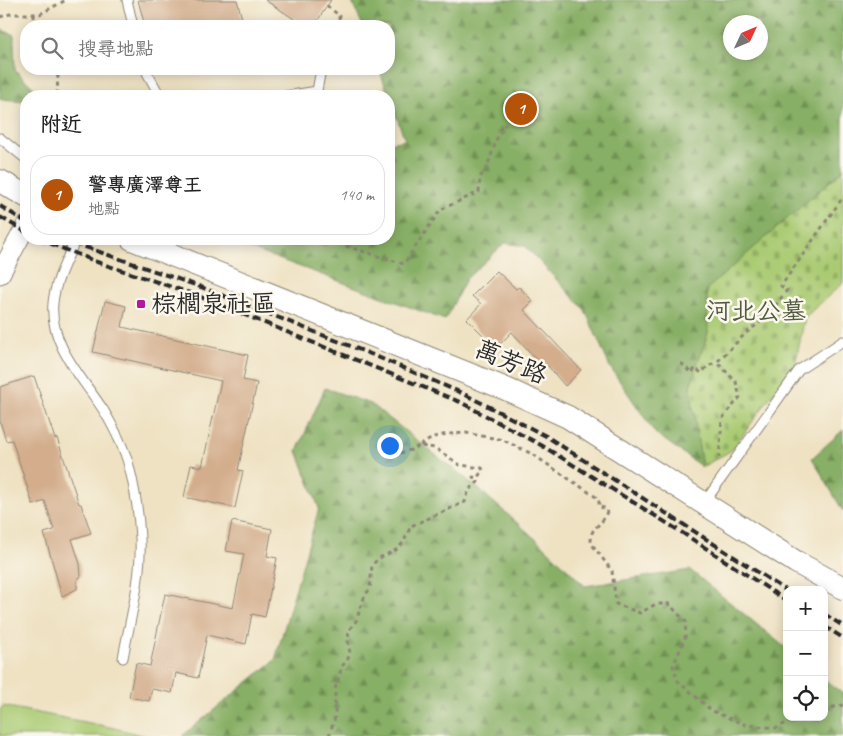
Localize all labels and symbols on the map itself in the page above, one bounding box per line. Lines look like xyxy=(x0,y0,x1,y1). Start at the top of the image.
north arrow xyxy=(723,15,768,60)
pin: 1 xyxy=(505,90,537,128)
place label: 棕櫚泉社區 xyxy=(151,288,276,320)
park label: 河北公墓 xyxy=(706,295,806,327)
marker: 棕櫚泉社區 xyxy=(135,298,147,310)
street label: 萬芳路 xyxy=(470,333,552,391)
your location xyxy=(377,433,403,459)

